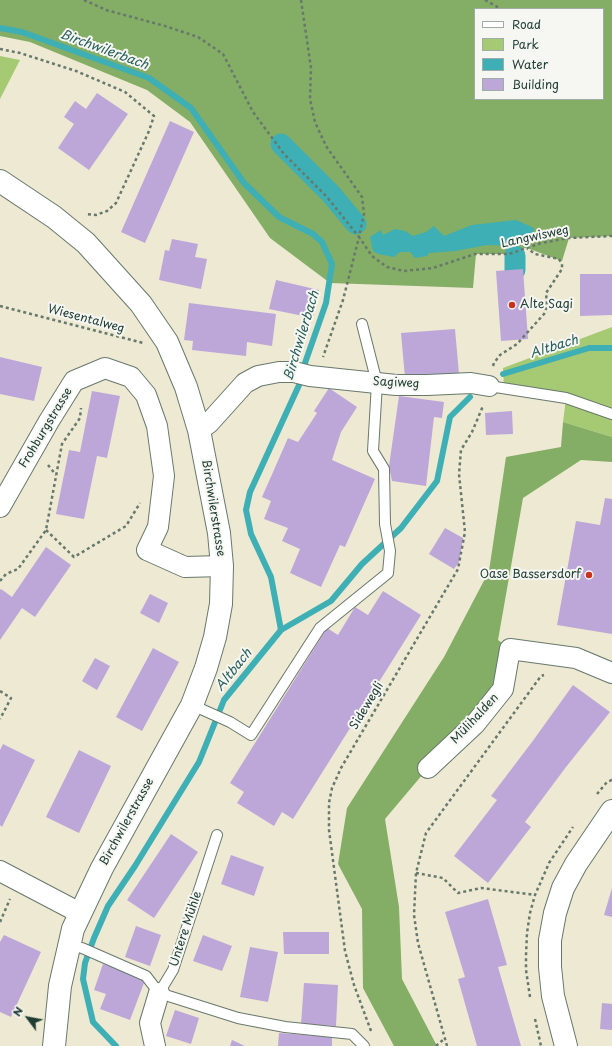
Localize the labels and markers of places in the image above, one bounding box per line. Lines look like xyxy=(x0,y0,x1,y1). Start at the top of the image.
place label: Alte Sagi xyxy=(520,298,573,312)
marker: Alte Sagi xyxy=(507,300,517,310)
place label: Oase Bassersdorf xyxy=(480,568,581,582)
marker: Oase Bassersdorf xyxy=(584,570,594,580)

